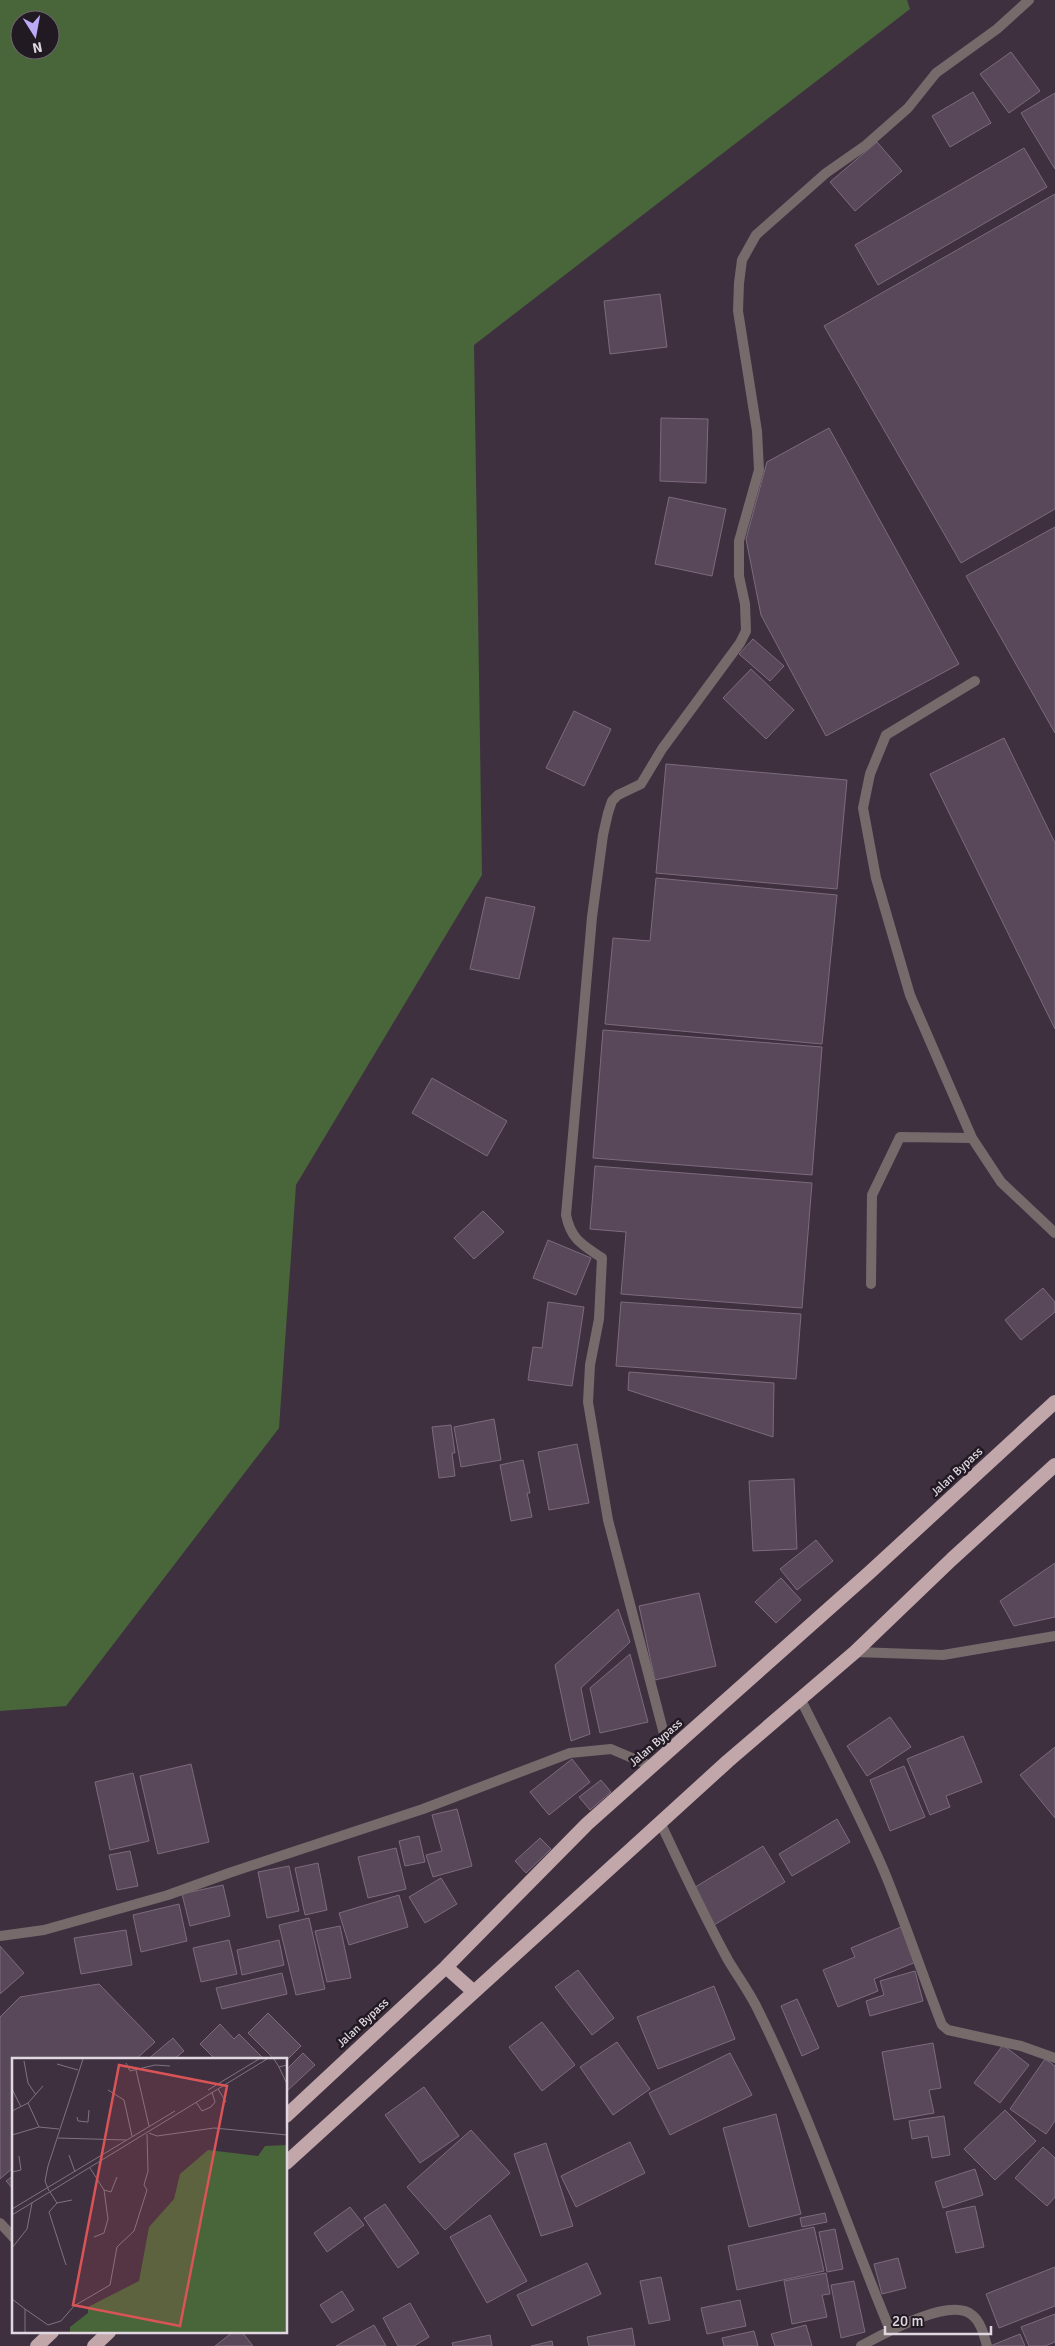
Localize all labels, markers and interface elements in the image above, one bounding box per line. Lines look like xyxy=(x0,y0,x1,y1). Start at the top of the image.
north arrow xyxy=(10,10,60,60)
text: N xyxy=(31,38,44,57)
street label: Jalan Bypass xyxy=(928,1444,986,1500)
street label: Jalan Bypass xyxy=(626,1716,686,1770)
street label: Jalan Bypass xyxy=(334,1995,392,2051)
inset map xyxy=(12,2058,288,2334)
scale bar xyxy=(885,2304,991,2336)
text: 20 m xyxy=(892,2312,923,2330)

